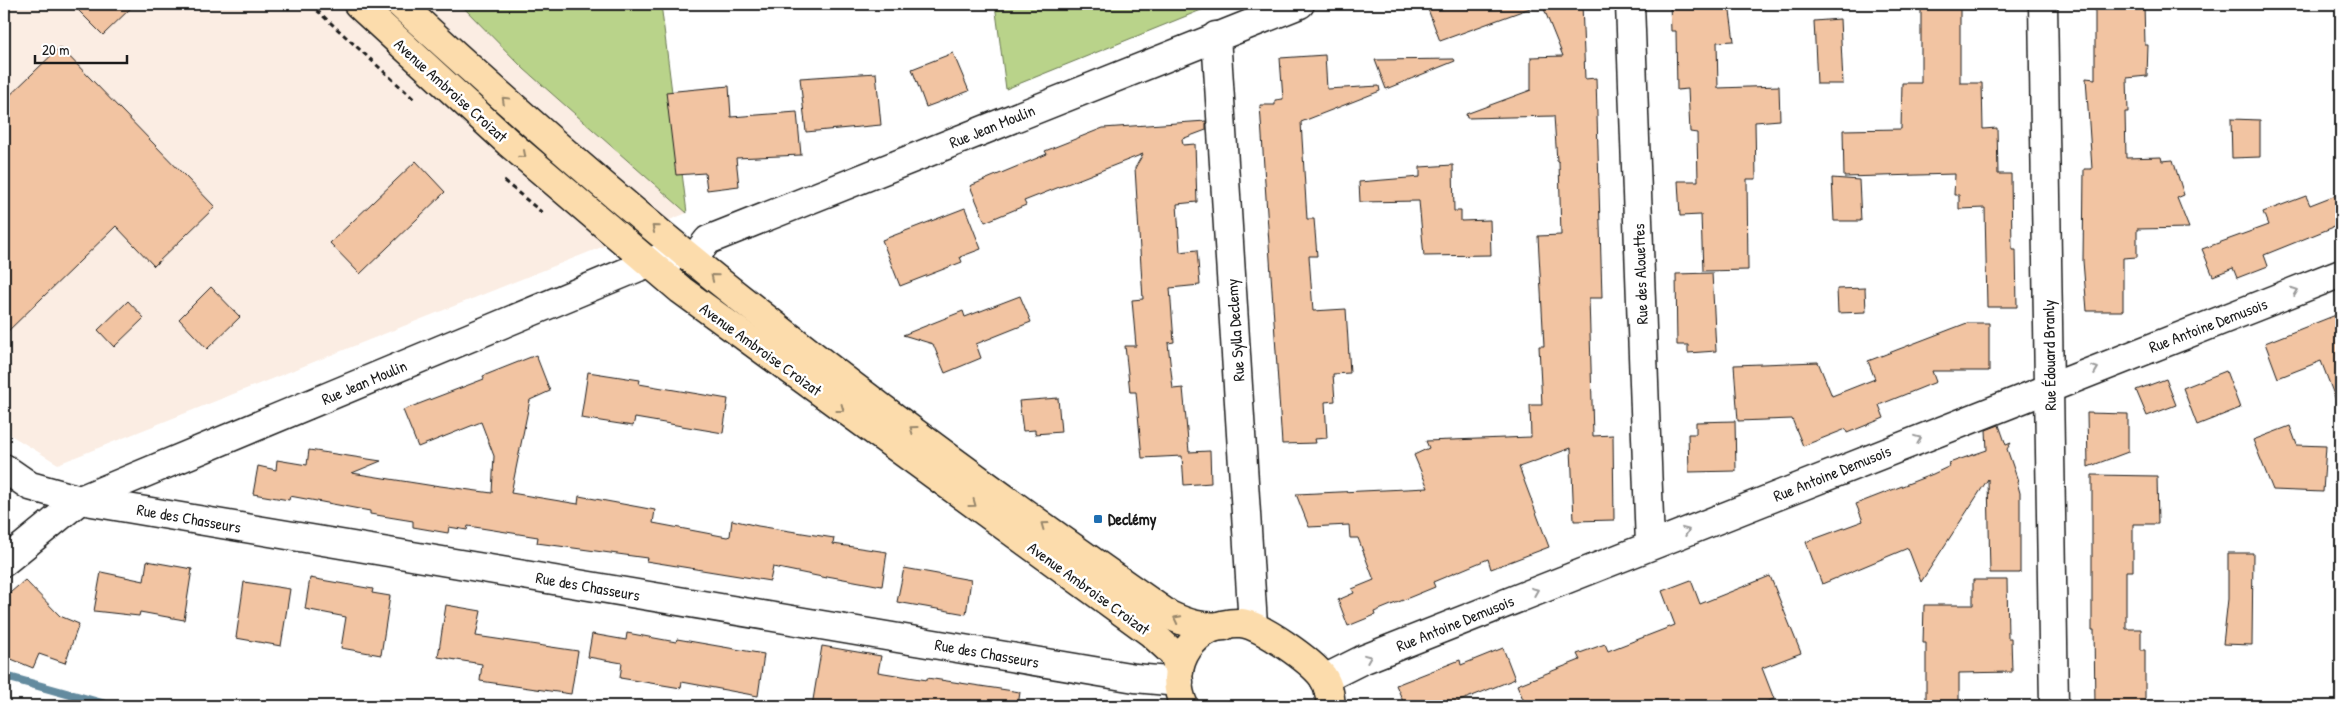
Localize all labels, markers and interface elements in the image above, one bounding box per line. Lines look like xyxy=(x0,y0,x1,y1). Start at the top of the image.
scale bar xyxy=(35,32,128,64)
street label: Avenue Ambroise Croizat xyxy=(390,33,513,147)
text: 20 m xyxy=(42,39,69,60)
one-way arrow xyxy=(501,97,510,106)
street label: Rue Jean Moulin xyxy=(946,99,1038,153)
one-way arrow xyxy=(517,149,526,158)
street label: Rue des Alouettes xyxy=(1627,223,1653,325)
one-way arrow xyxy=(652,226,661,234)
one-way arrow xyxy=(711,274,720,283)
street label: Rue Sylla Declemy xyxy=(1220,278,1250,382)
one-way arrow xyxy=(2290,287,2299,297)
street label: Rue Antoine Demusois xyxy=(2146,292,2270,358)
street label: Avenue Ambroise Croizat xyxy=(696,297,827,401)
street label: Rue Édouard Branly xyxy=(2037,299,2061,411)
street label: Rue Jean Moulin xyxy=(318,354,410,410)
one-way arrow xyxy=(2090,365,2098,375)
one-way arrow xyxy=(836,402,845,412)
one-way arrow xyxy=(909,426,919,435)
one-way arrow xyxy=(1914,435,1922,445)
street label: Rue Antoine Demusois xyxy=(1770,439,1894,507)
street label: Rue des Chasseurs xyxy=(135,498,243,538)
one-way arrow xyxy=(967,498,976,506)
place label: Declémy xyxy=(1108,508,1157,531)
marker: Declémy xyxy=(1092,513,1104,525)
one-way arrow xyxy=(1040,522,1050,531)
one-way arrow xyxy=(1681,526,1690,537)
street label: Avenue Ambroise Croizat xyxy=(1024,536,1155,640)
street label: Rue des Chasseurs xyxy=(534,566,642,606)
one-way arrow xyxy=(1530,587,1539,597)
street label: Rue Antoine Demusois xyxy=(1393,589,1517,657)
one-way arrow xyxy=(1173,615,1182,625)
street label: Rue des Chasseurs xyxy=(933,633,1041,673)
one-way arrow xyxy=(1363,653,1372,664)

